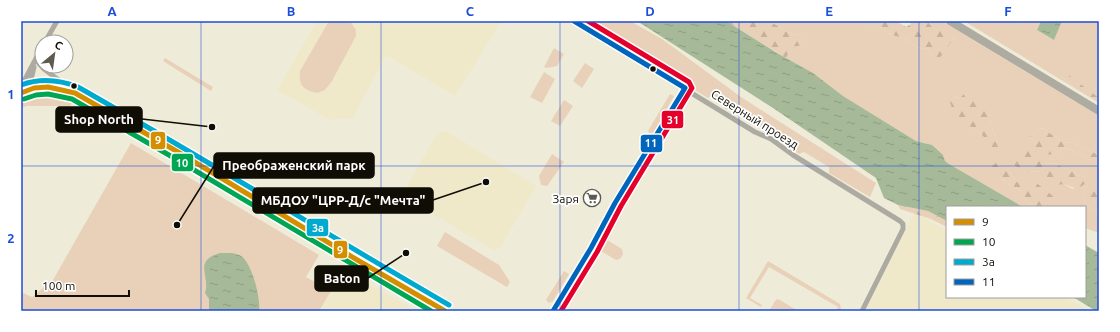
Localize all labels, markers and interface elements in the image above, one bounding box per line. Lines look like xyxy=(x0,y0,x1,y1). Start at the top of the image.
text: A xyxy=(107,4,117,18)
text: B xyxy=(287,4,296,18)
text: C xyxy=(466,4,475,18)
text: D xyxy=(645,4,655,18)
text: E xyxy=(825,4,833,18)
text: F xyxy=(1004,4,1012,18)
north arrow xyxy=(34,34,74,74)
text: С xyxy=(53,38,65,52)
unlabelled marker xyxy=(648,64,658,74)
unlabelled marker xyxy=(69,81,79,91)
text: 1 xyxy=(7,87,15,101)
street label: Северный проезд xyxy=(709,87,801,151)
callout: Shop North xyxy=(56,107,142,132)
line badge: 31 xyxy=(661,110,684,129)
text: Shop North xyxy=(64,112,134,126)
text: 31 xyxy=(667,114,679,126)
line badge: 9 xyxy=(150,131,166,150)
text: 9 xyxy=(155,134,161,146)
line badge: 11 xyxy=(640,134,663,153)
text: 11 xyxy=(645,137,657,149)
line badge: 10 xyxy=(171,153,194,172)
callout: Преображенский парк xyxy=(214,153,374,178)
text: 10 xyxy=(176,157,188,169)
text: Преображенский парк xyxy=(222,158,366,172)
callout: МБДОУ "ЦРР-Д/с "Мечта" xyxy=(253,188,433,213)
supermarket icon: Заря xyxy=(582,188,602,208)
place label: Заря xyxy=(553,192,579,205)
text: МБДОУ "ЦРР-Д/с "Мечта" xyxy=(261,193,425,207)
legend xyxy=(946,206,1086,298)
text: 9 xyxy=(982,215,989,228)
line badge: 3а xyxy=(306,218,329,237)
text: 3а xyxy=(312,222,324,234)
text: 2 xyxy=(7,231,15,245)
text: 10 xyxy=(982,235,996,248)
line badge: 9 xyxy=(333,240,348,259)
text: 9 xyxy=(337,244,343,256)
text: 3а xyxy=(982,255,995,268)
callout: Baton xyxy=(315,266,368,291)
text: Baton xyxy=(324,271,360,285)
scale bar xyxy=(36,272,129,298)
text: 11 xyxy=(982,275,996,288)
text: 100 m xyxy=(42,279,75,292)

